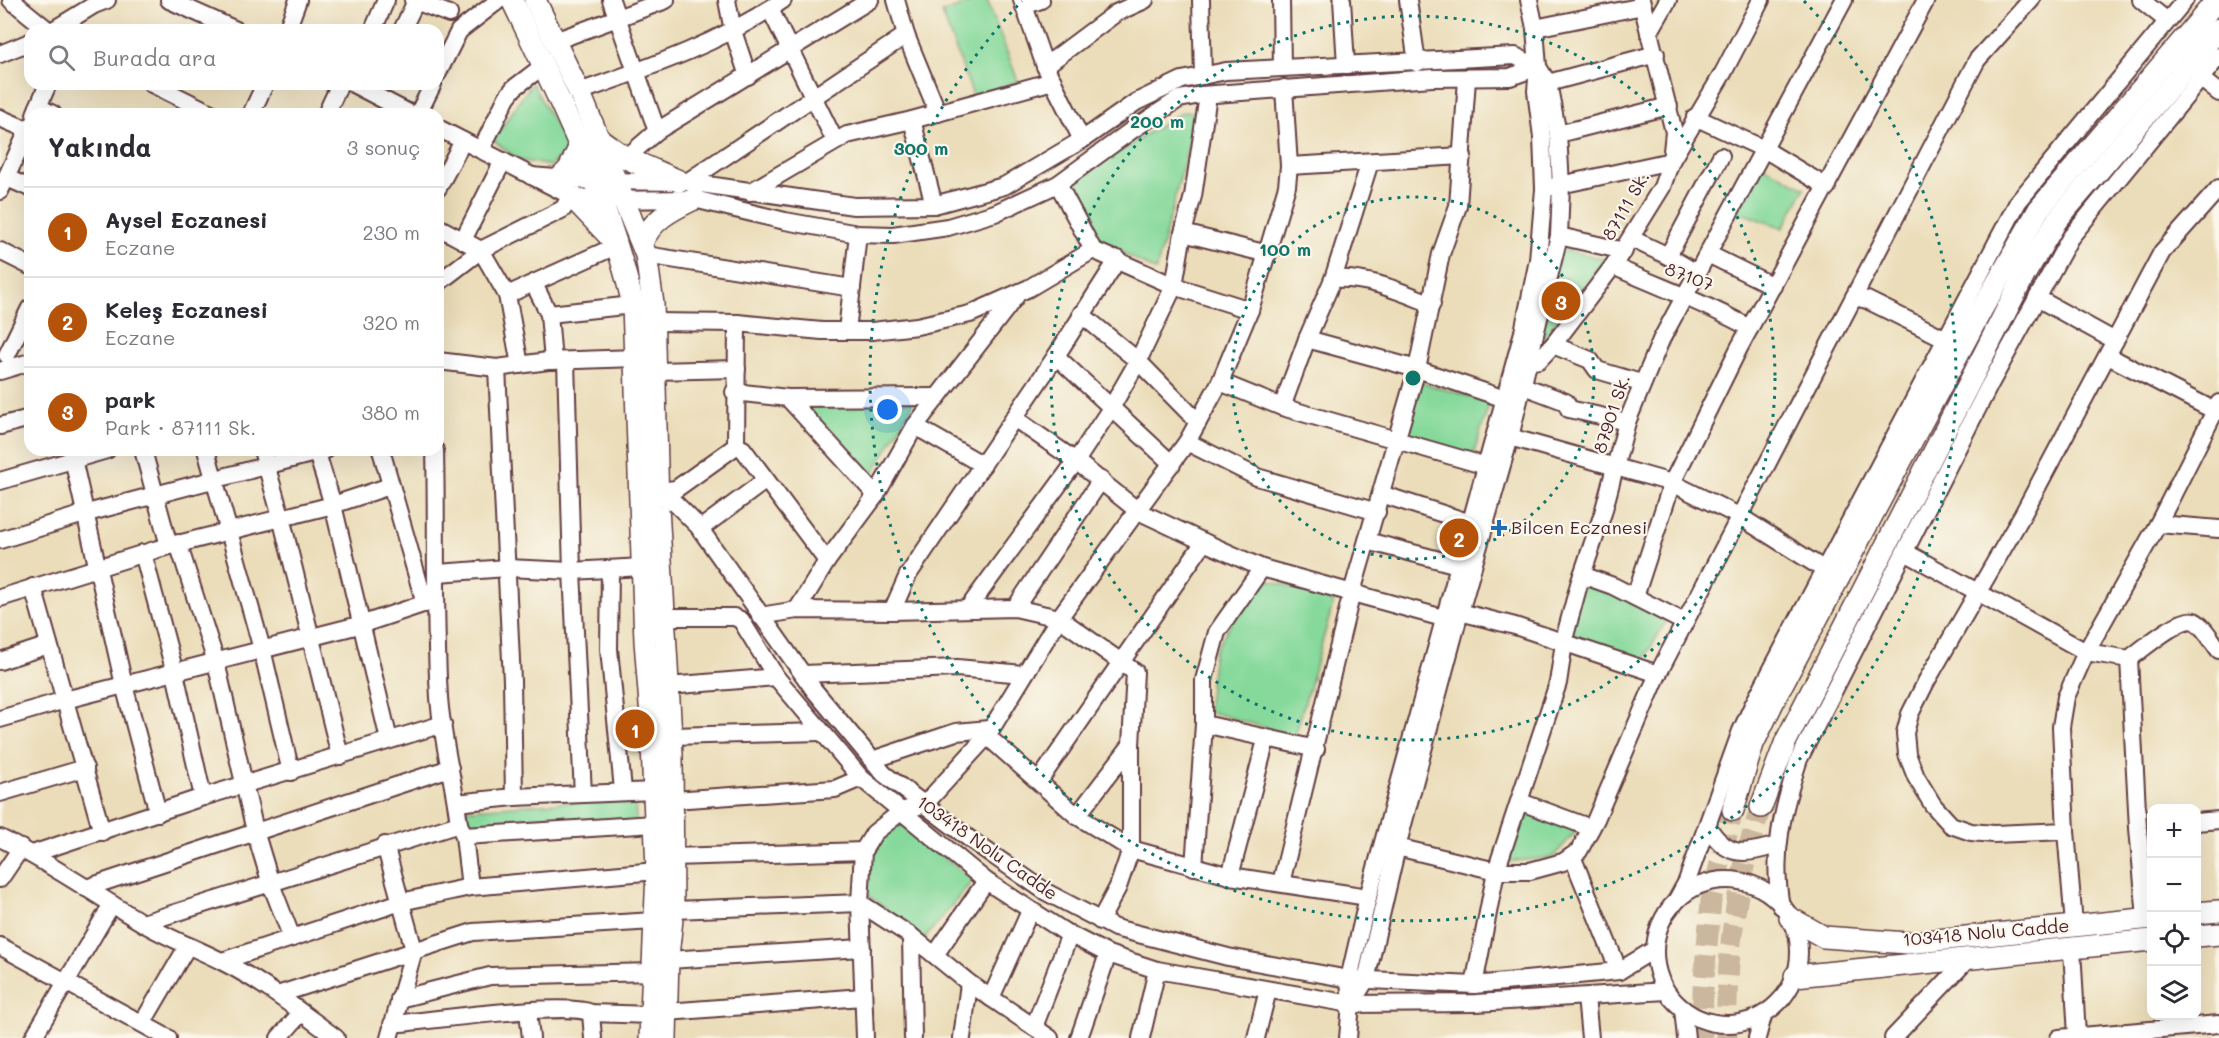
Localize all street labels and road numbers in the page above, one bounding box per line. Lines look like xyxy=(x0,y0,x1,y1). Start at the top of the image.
street label: 87111 Sk. xyxy=(1596,167,1654,244)
street label: 87107 xyxy=(1662,256,1717,296)
street label: 87901 Sk. xyxy=(1587,371,1635,456)
street label: 103418 Nolu Cadde xyxy=(912,789,1063,905)
street label: 103418 Nolu Cadde xyxy=(1902,913,2070,951)

